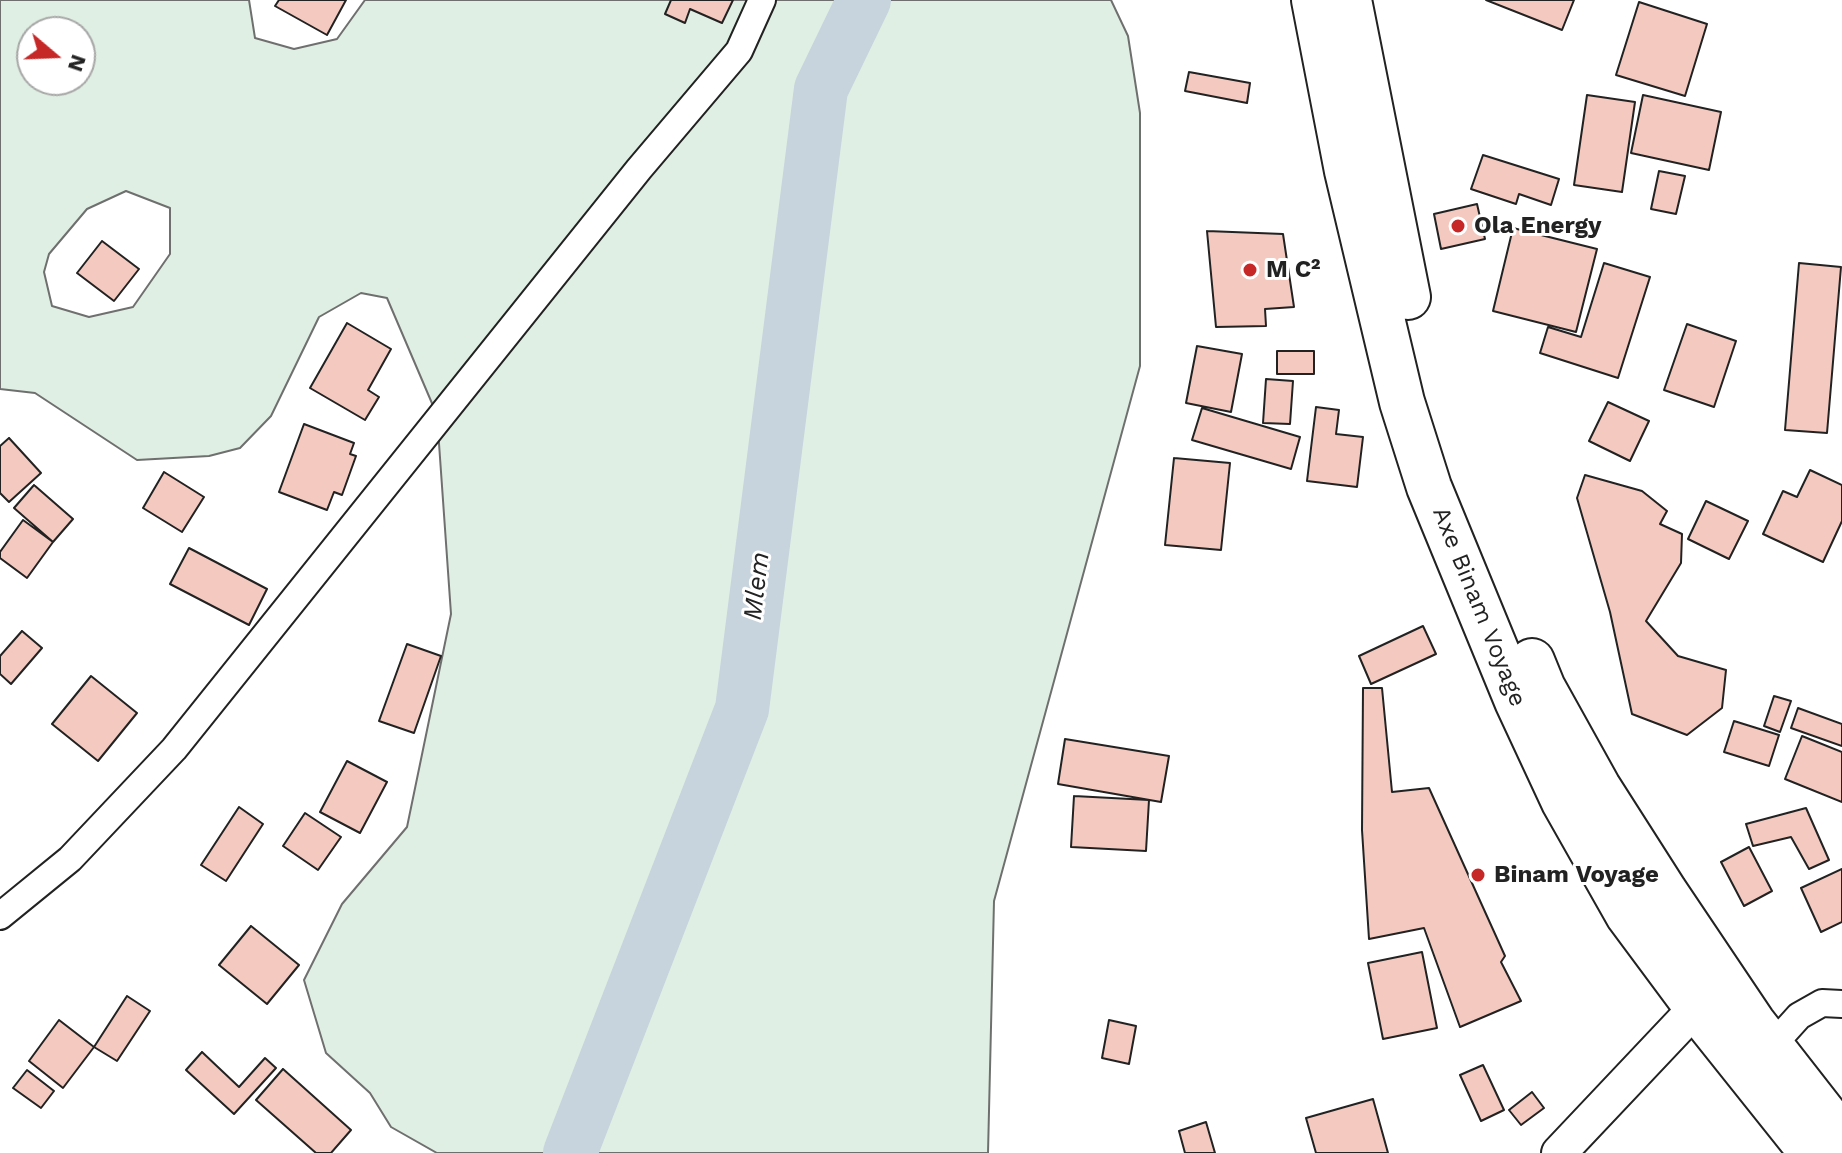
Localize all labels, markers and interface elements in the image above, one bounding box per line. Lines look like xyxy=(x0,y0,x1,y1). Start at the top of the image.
north arrow xyxy=(16,16,96,96)
text: N xyxy=(63,52,92,75)
place label: Ola Energy xyxy=(1474,212,1601,240)
marker: Ola Energy xyxy=(1449,217,1467,235)
place label: M C² xyxy=(1266,256,1320,284)
marker: M C² xyxy=(1241,261,1259,279)
street label: Axe Binam Voyage xyxy=(1426,503,1532,711)
water label: Mlem xyxy=(737,550,777,622)
place label: Binam Voyage xyxy=(1494,861,1659,889)
marker: Binam Voyage xyxy=(1469,866,1487,884)

